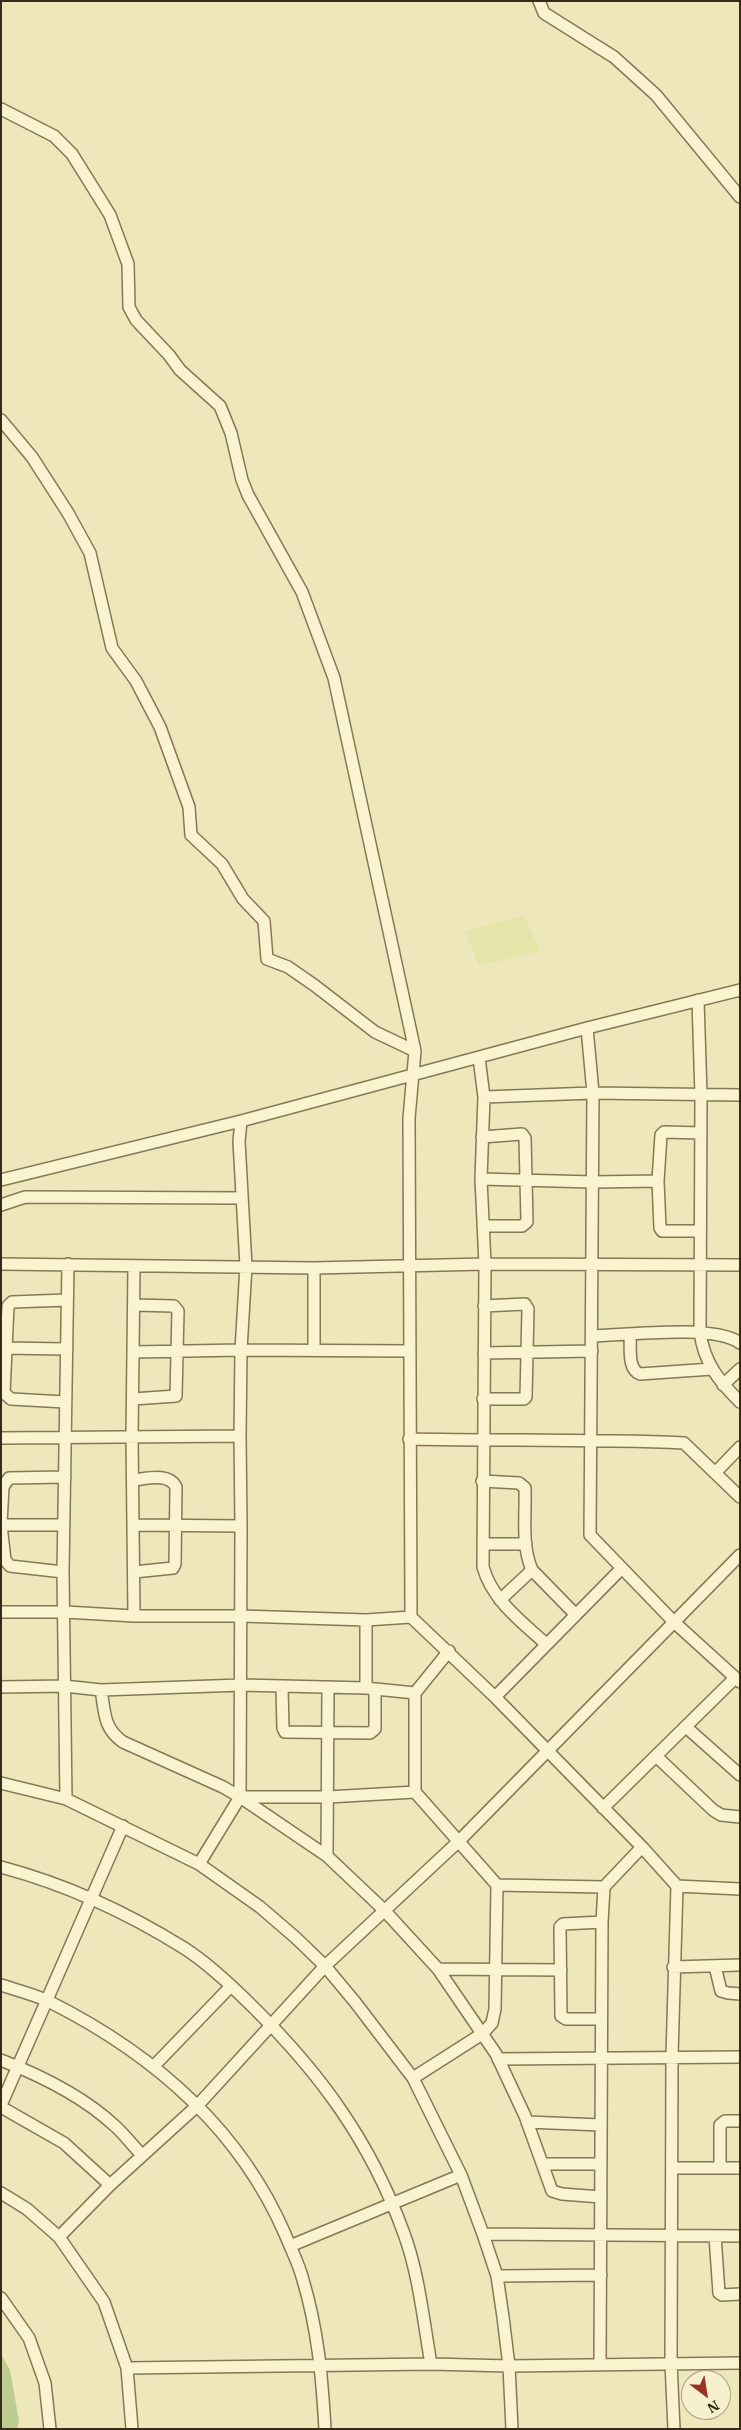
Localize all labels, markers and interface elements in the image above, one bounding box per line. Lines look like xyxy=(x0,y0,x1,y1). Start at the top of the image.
north arrow xyxy=(681,2370,731,2420)
text: N xyxy=(704,2396,723,2418)

